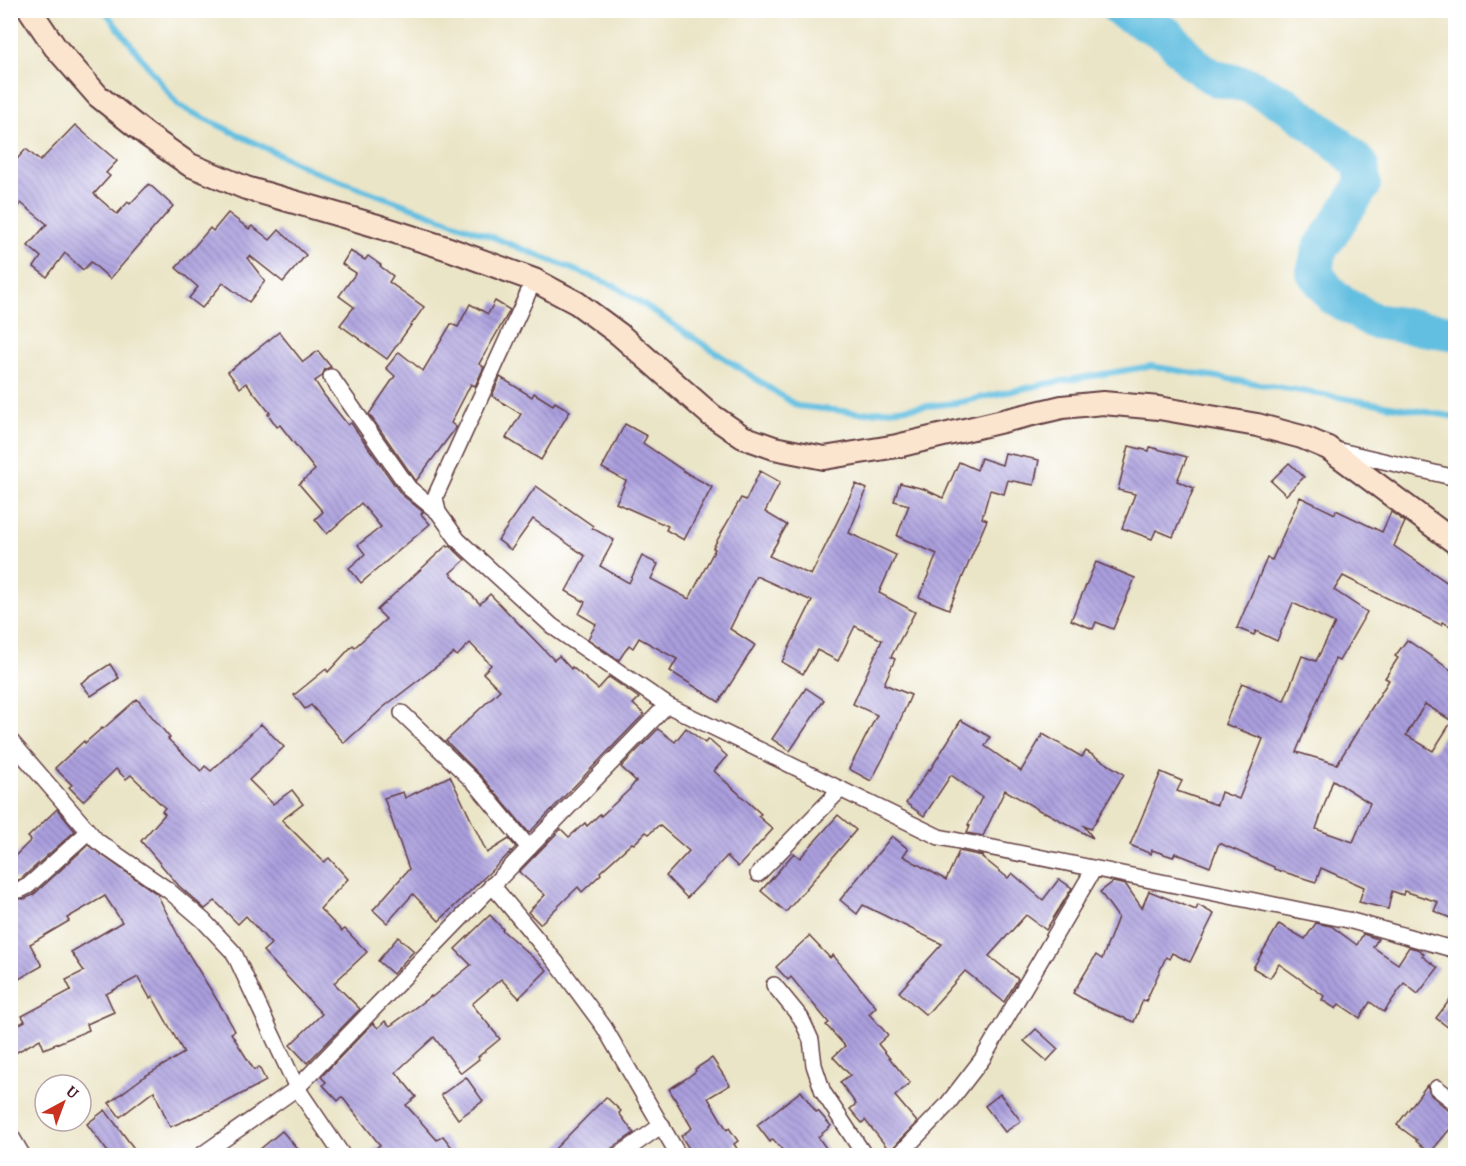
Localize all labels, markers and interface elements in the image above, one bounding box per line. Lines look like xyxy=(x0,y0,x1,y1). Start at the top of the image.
north arrow xyxy=(33,1073,93,1133)
text: U xyxy=(61,1081,84,1105)

